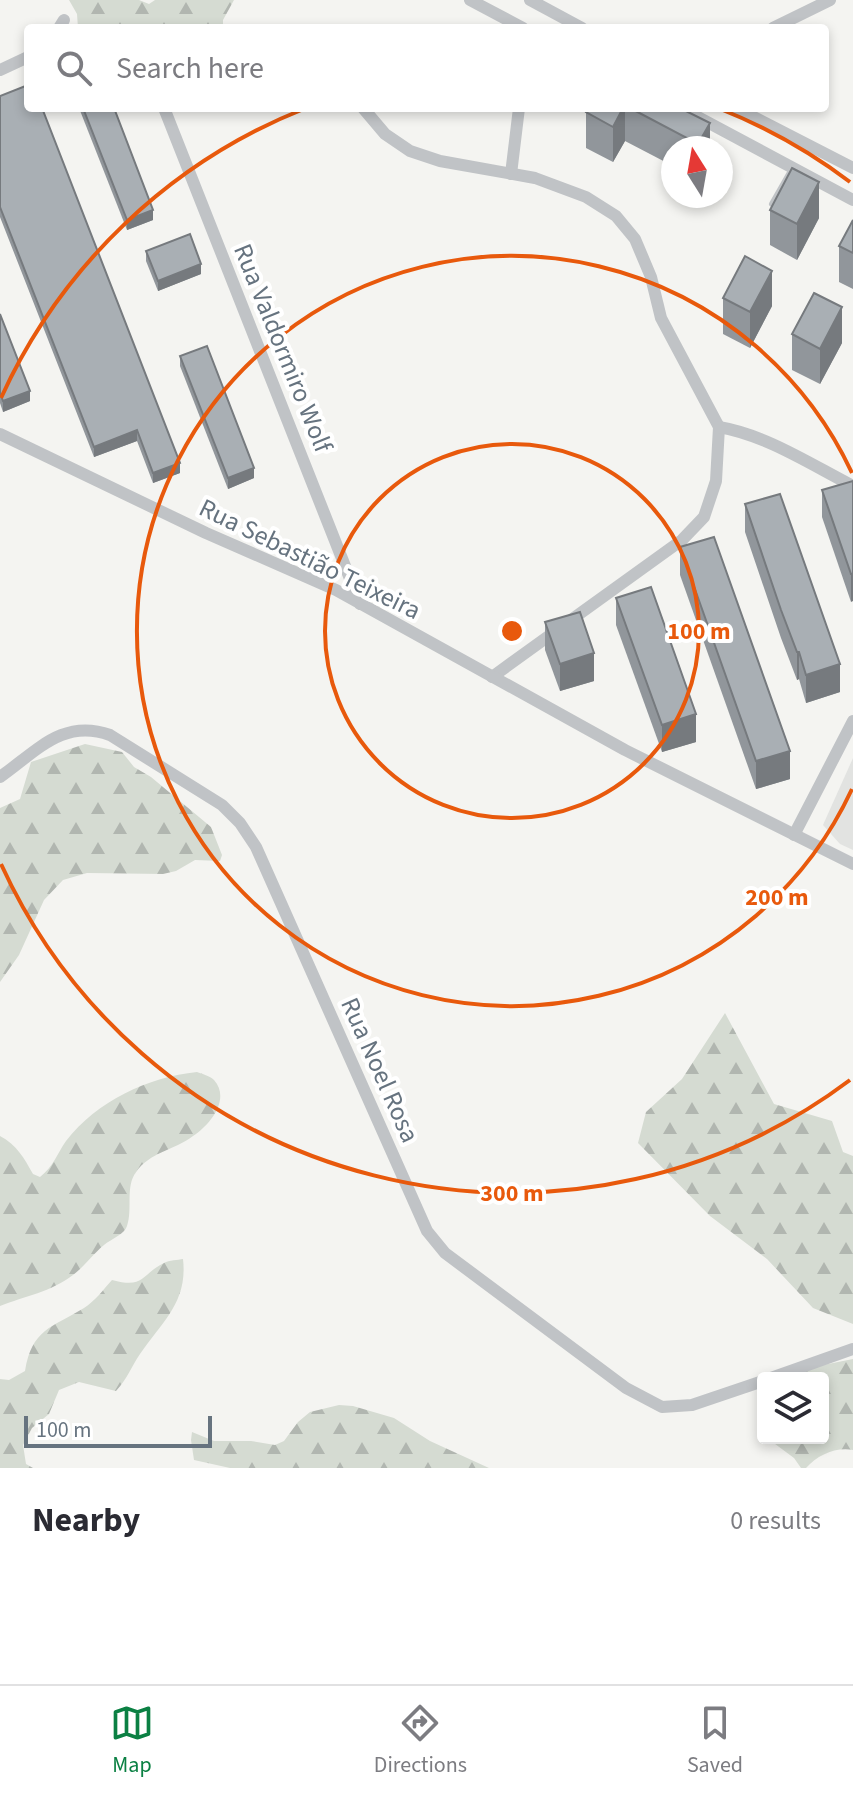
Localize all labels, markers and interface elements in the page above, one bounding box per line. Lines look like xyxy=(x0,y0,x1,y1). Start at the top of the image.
search box xyxy=(24,24,829,112)
icon: search xyxy=(52,46,96,90)
text: Search here xyxy=(116,47,264,90)
north arrow xyxy=(661,136,733,208)
street label: Rua Valdormiro Wolf xyxy=(224,238,342,459)
street label: Rua Sebastião Teixeira xyxy=(193,489,427,629)
text: 100 m xyxy=(667,614,731,649)
centre of rings xyxy=(498,617,526,645)
text: 200 m xyxy=(745,880,809,915)
street label: Rua Noel Rosa xyxy=(331,991,429,1149)
text: 300 m xyxy=(480,1176,544,1211)
map controls xyxy=(757,1372,829,1444)
button: layers xyxy=(757,1372,829,1444)
scale bar xyxy=(24,1412,212,1448)
text: 100 m xyxy=(36,1414,91,1446)
text: Nearby xyxy=(32,1496,140,1545)
text: 0 results xyxy=(730,1502,821,1539)
tab: Map xyxy=(110,1701,154,1781)
tab: Directions xyxy=(374,1701,467,1781)
tab: Saved xyxy=(687,1701,743,1781)

